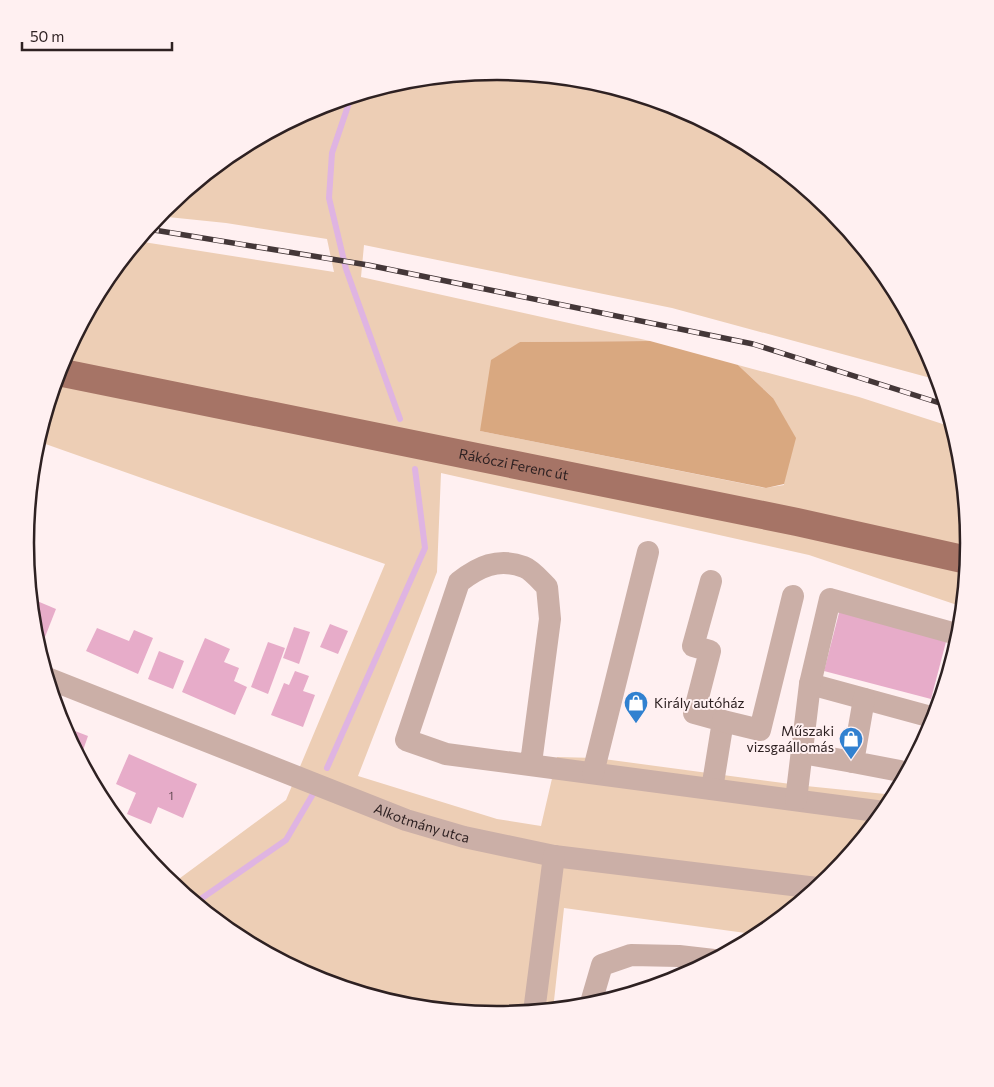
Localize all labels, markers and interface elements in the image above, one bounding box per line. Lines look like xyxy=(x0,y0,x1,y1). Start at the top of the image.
scale bar xyxy=(22,20,172,52)
text: 50 m xyxy=(30,27,64,45)
street label: Rákóczi Ferenc út xyxy=(457,445,570,483)
shop icon: Király autóház xyxy=(623,690,649,724)
place label: Király autóház xyxy=(654,694,745,711)
place label: Műszaki vizsgaállomás xyxy=(747,722,834,755)
shop icon: Műszaki vizsgaállomás xyxy=(838,726,864,760)
house number: 1 xyxy=(169,789,173,802)
street label: Alkotmány utca xyxy=(372,799,471,846)

